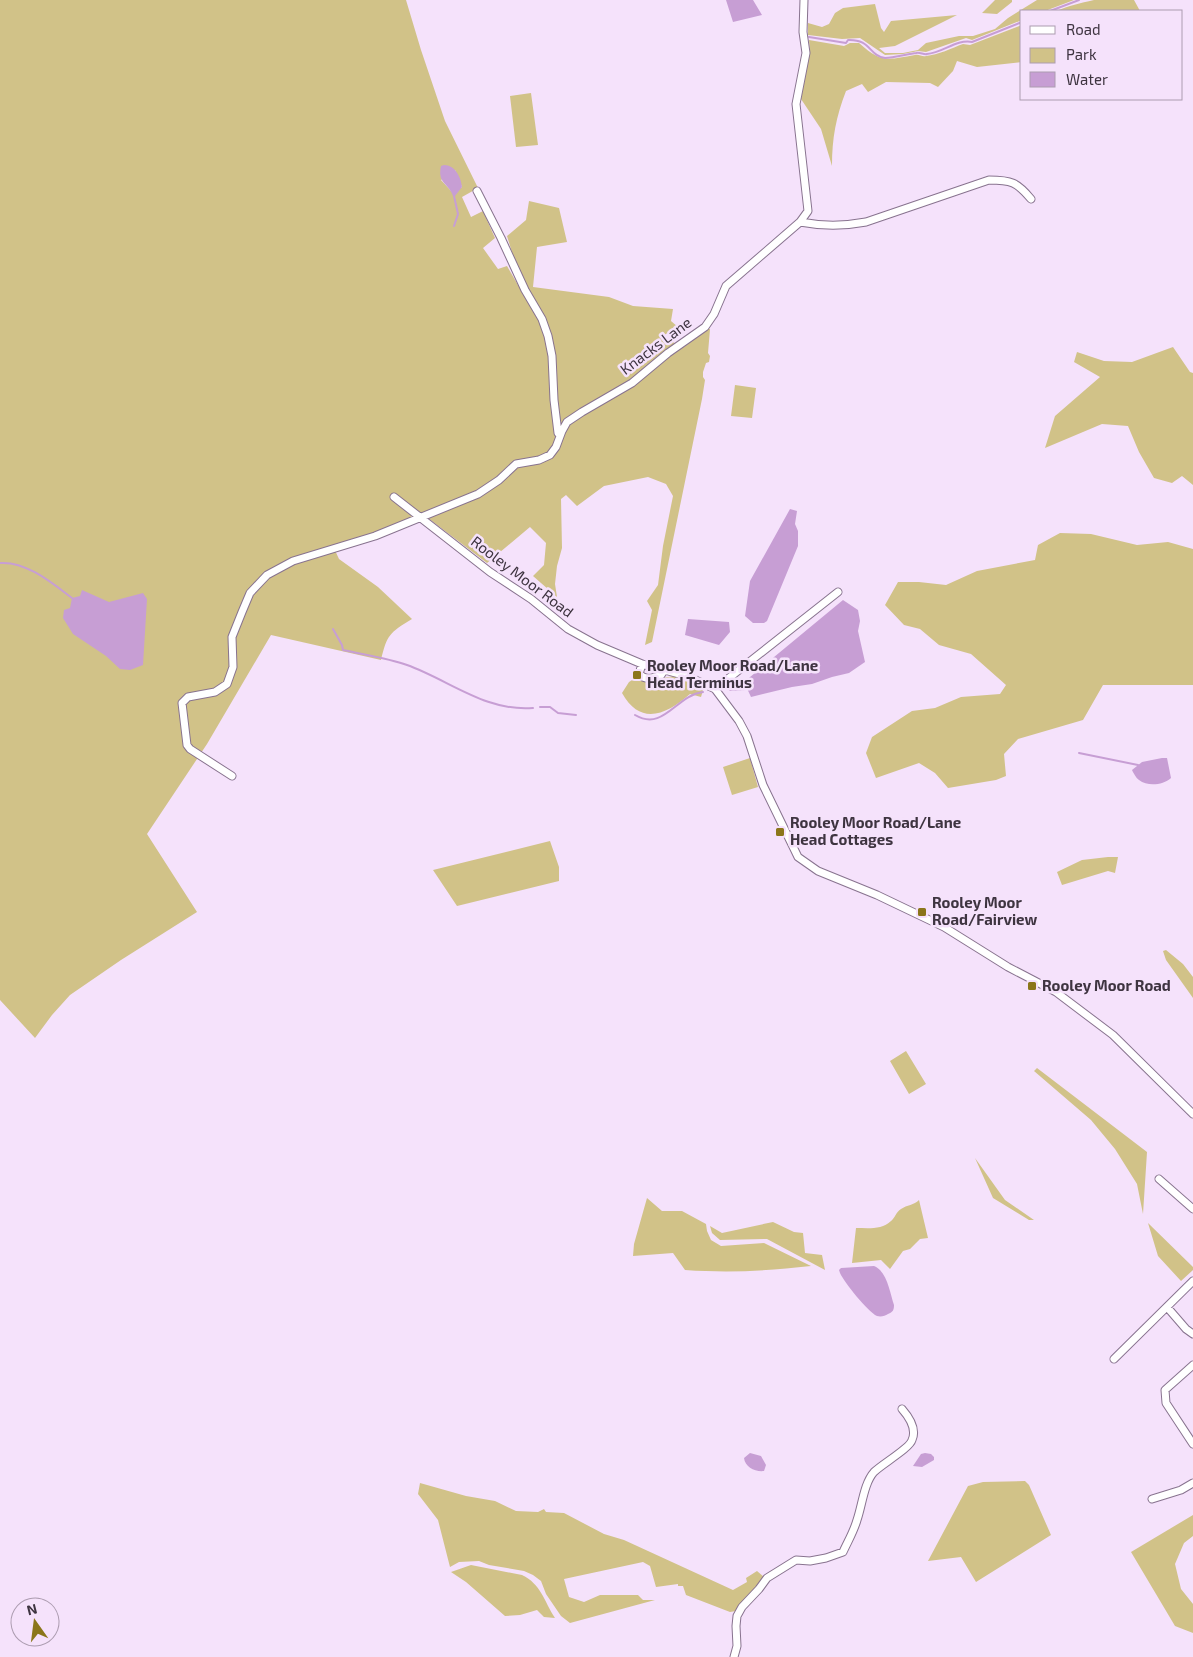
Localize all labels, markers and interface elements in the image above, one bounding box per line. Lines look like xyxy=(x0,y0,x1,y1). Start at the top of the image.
legend xyxy=(1020,10,1183,100)
text: Road xyxy=(1066,20,1101,38)
text: Park xyxy=(1066,45,1097,63)
text: Water xyxy=(1066,70,1108,88)
street label: Knacks Lane xyxy=(616,313,695,378)
street label: Rooley Moor Road xyxy=(468,532,577,621)
place label: Rooley Moor Road/Lane Head Terminus xyxy=(647,656,818,691)
marker: Rooley Moor Road/Lane Head Terminus xyxy=(631,669,643,681)
place label: Rooley Moor Road/Lane Head Cottages xyxy=(790,813,961,848)
marker: Rooley Moor Road/Lane Head Cottages xyxy=(774,826,786,838)
place label: Rooley Moor Road/Fairview xyxy=(932,893,1037,928)
marker: Rooley Moor Road/Fairview xyxy=(916,906,928,918)
place label: Rooley Moor Road xyxy=(1042,976,1171,995)
marker: Rooley Moor Road xyxy=(1026,980,1038,992)
north arrow xyxy=(10,1597,60,1647)
text: N xyxy=(25,1599,39,1618)

